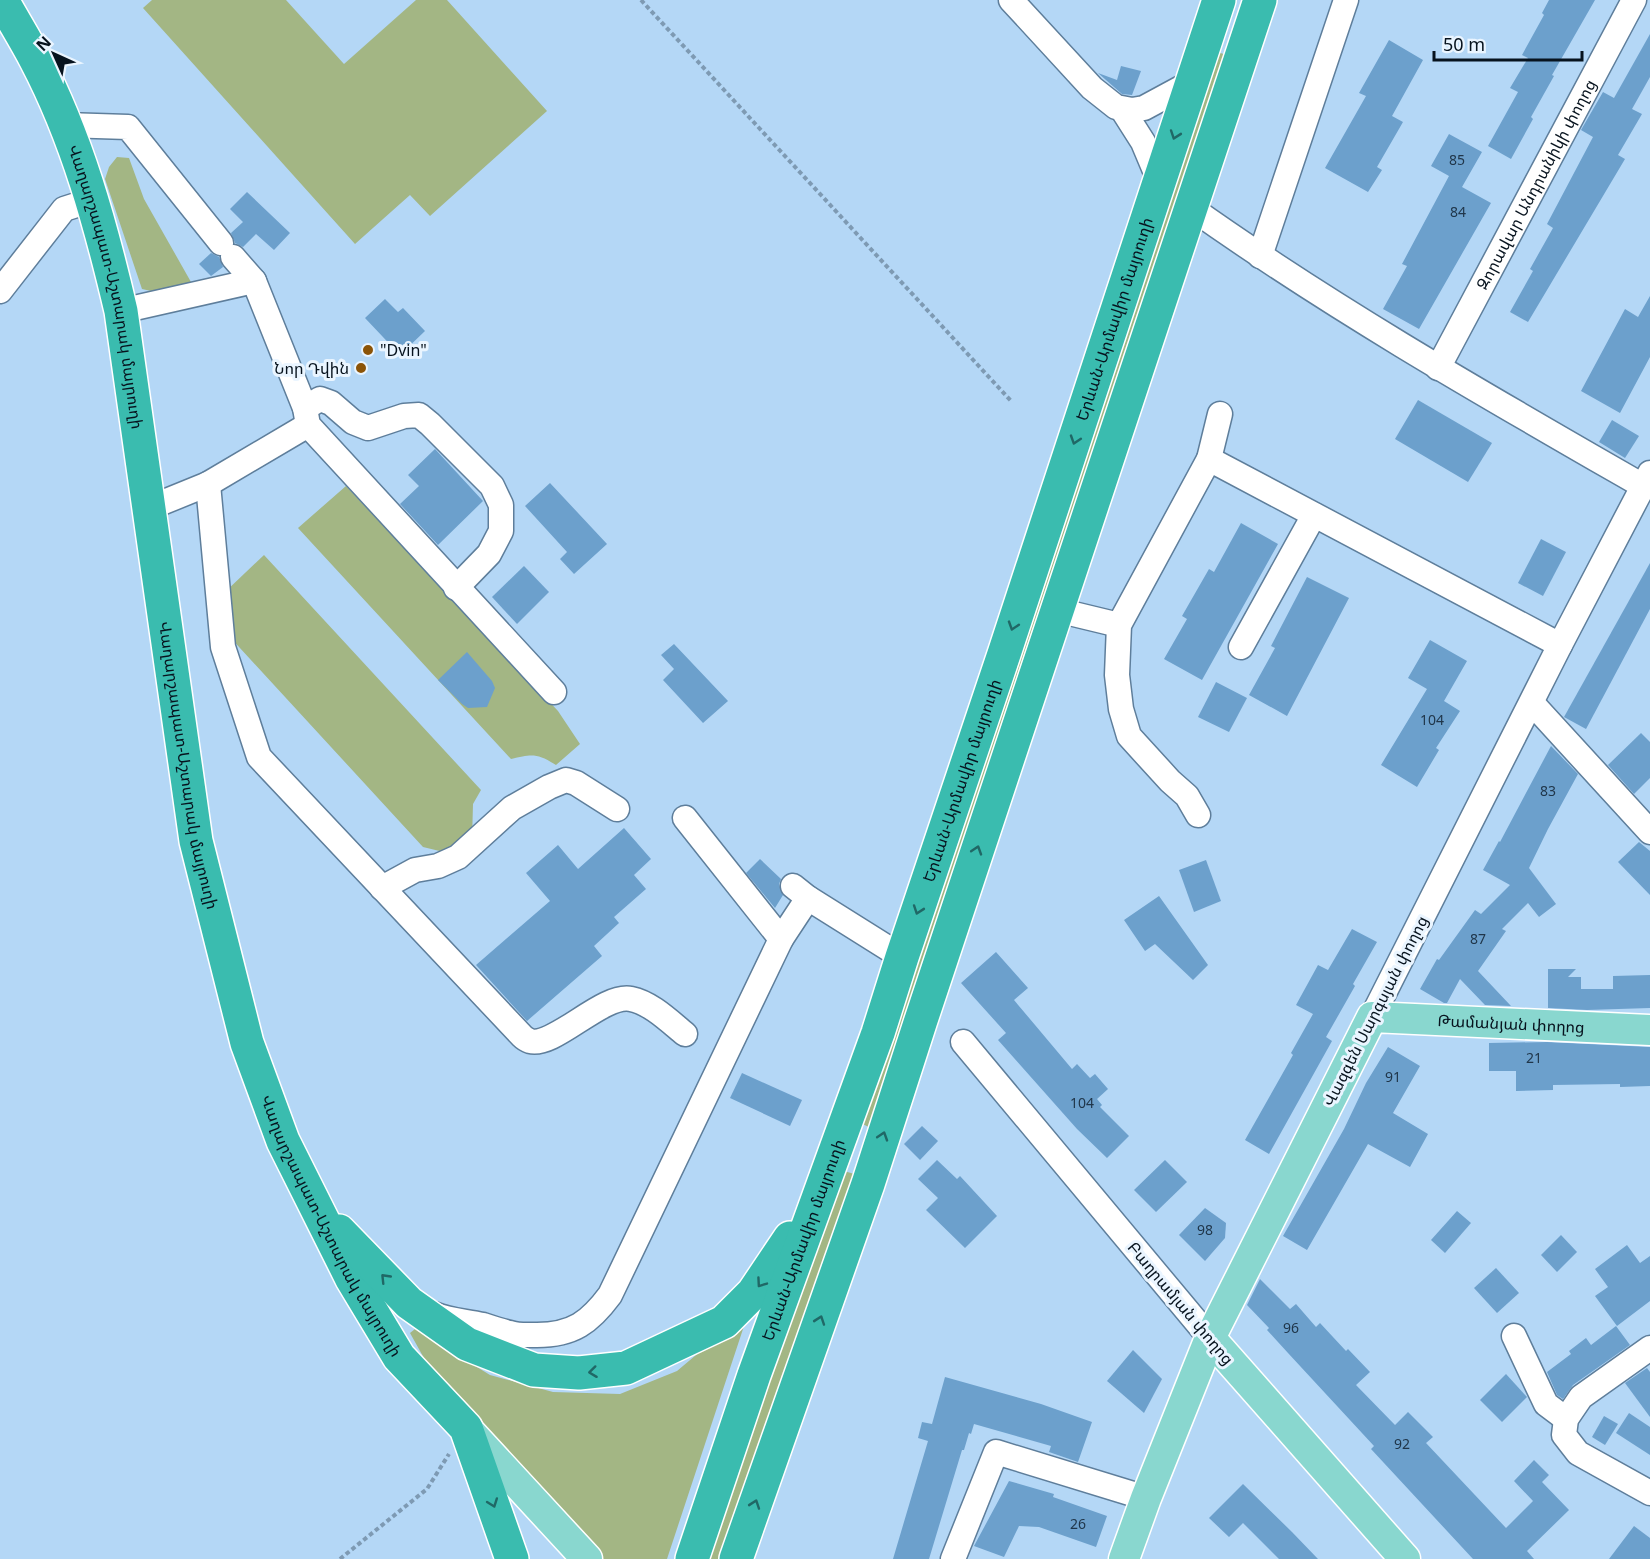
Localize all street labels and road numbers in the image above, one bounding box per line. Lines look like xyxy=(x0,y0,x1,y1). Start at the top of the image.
street label: Զորավար Անդրանիկի փողոց xyxy=(1471,75,1601,293)
street label: Վաղարշապատ-Աշտարակ մայրուղի xyxy=(63,142,149,431)
street label: Երևան-Արմավիր մայրուղի xyxy=(1070,214,1158,424)
street label: Վաղարշապատ-Աշտարակ մայրուղի xyxy=(154,620,224,911)
street label: Երևան-Արմավիր մայրուղի xyxy=(917,676,1006,885)
street label: Վազգեն Սարգսյան փողոց xyxy=(1317,912,1433,1110)
street label: Թամանյան փողոց xyxy=(1437,1009,1585,1038)
street label: Վաղարշապատ-Աշտարակ մայրուղի xyxy=(256,1092,407,1361)
street label: Երևան-Արմավիր մայրուղի xyxy=(756,1136,850,1344)
street label: Բաղրամյան փողոց xyxy=(1123,1237,1239,1369)

